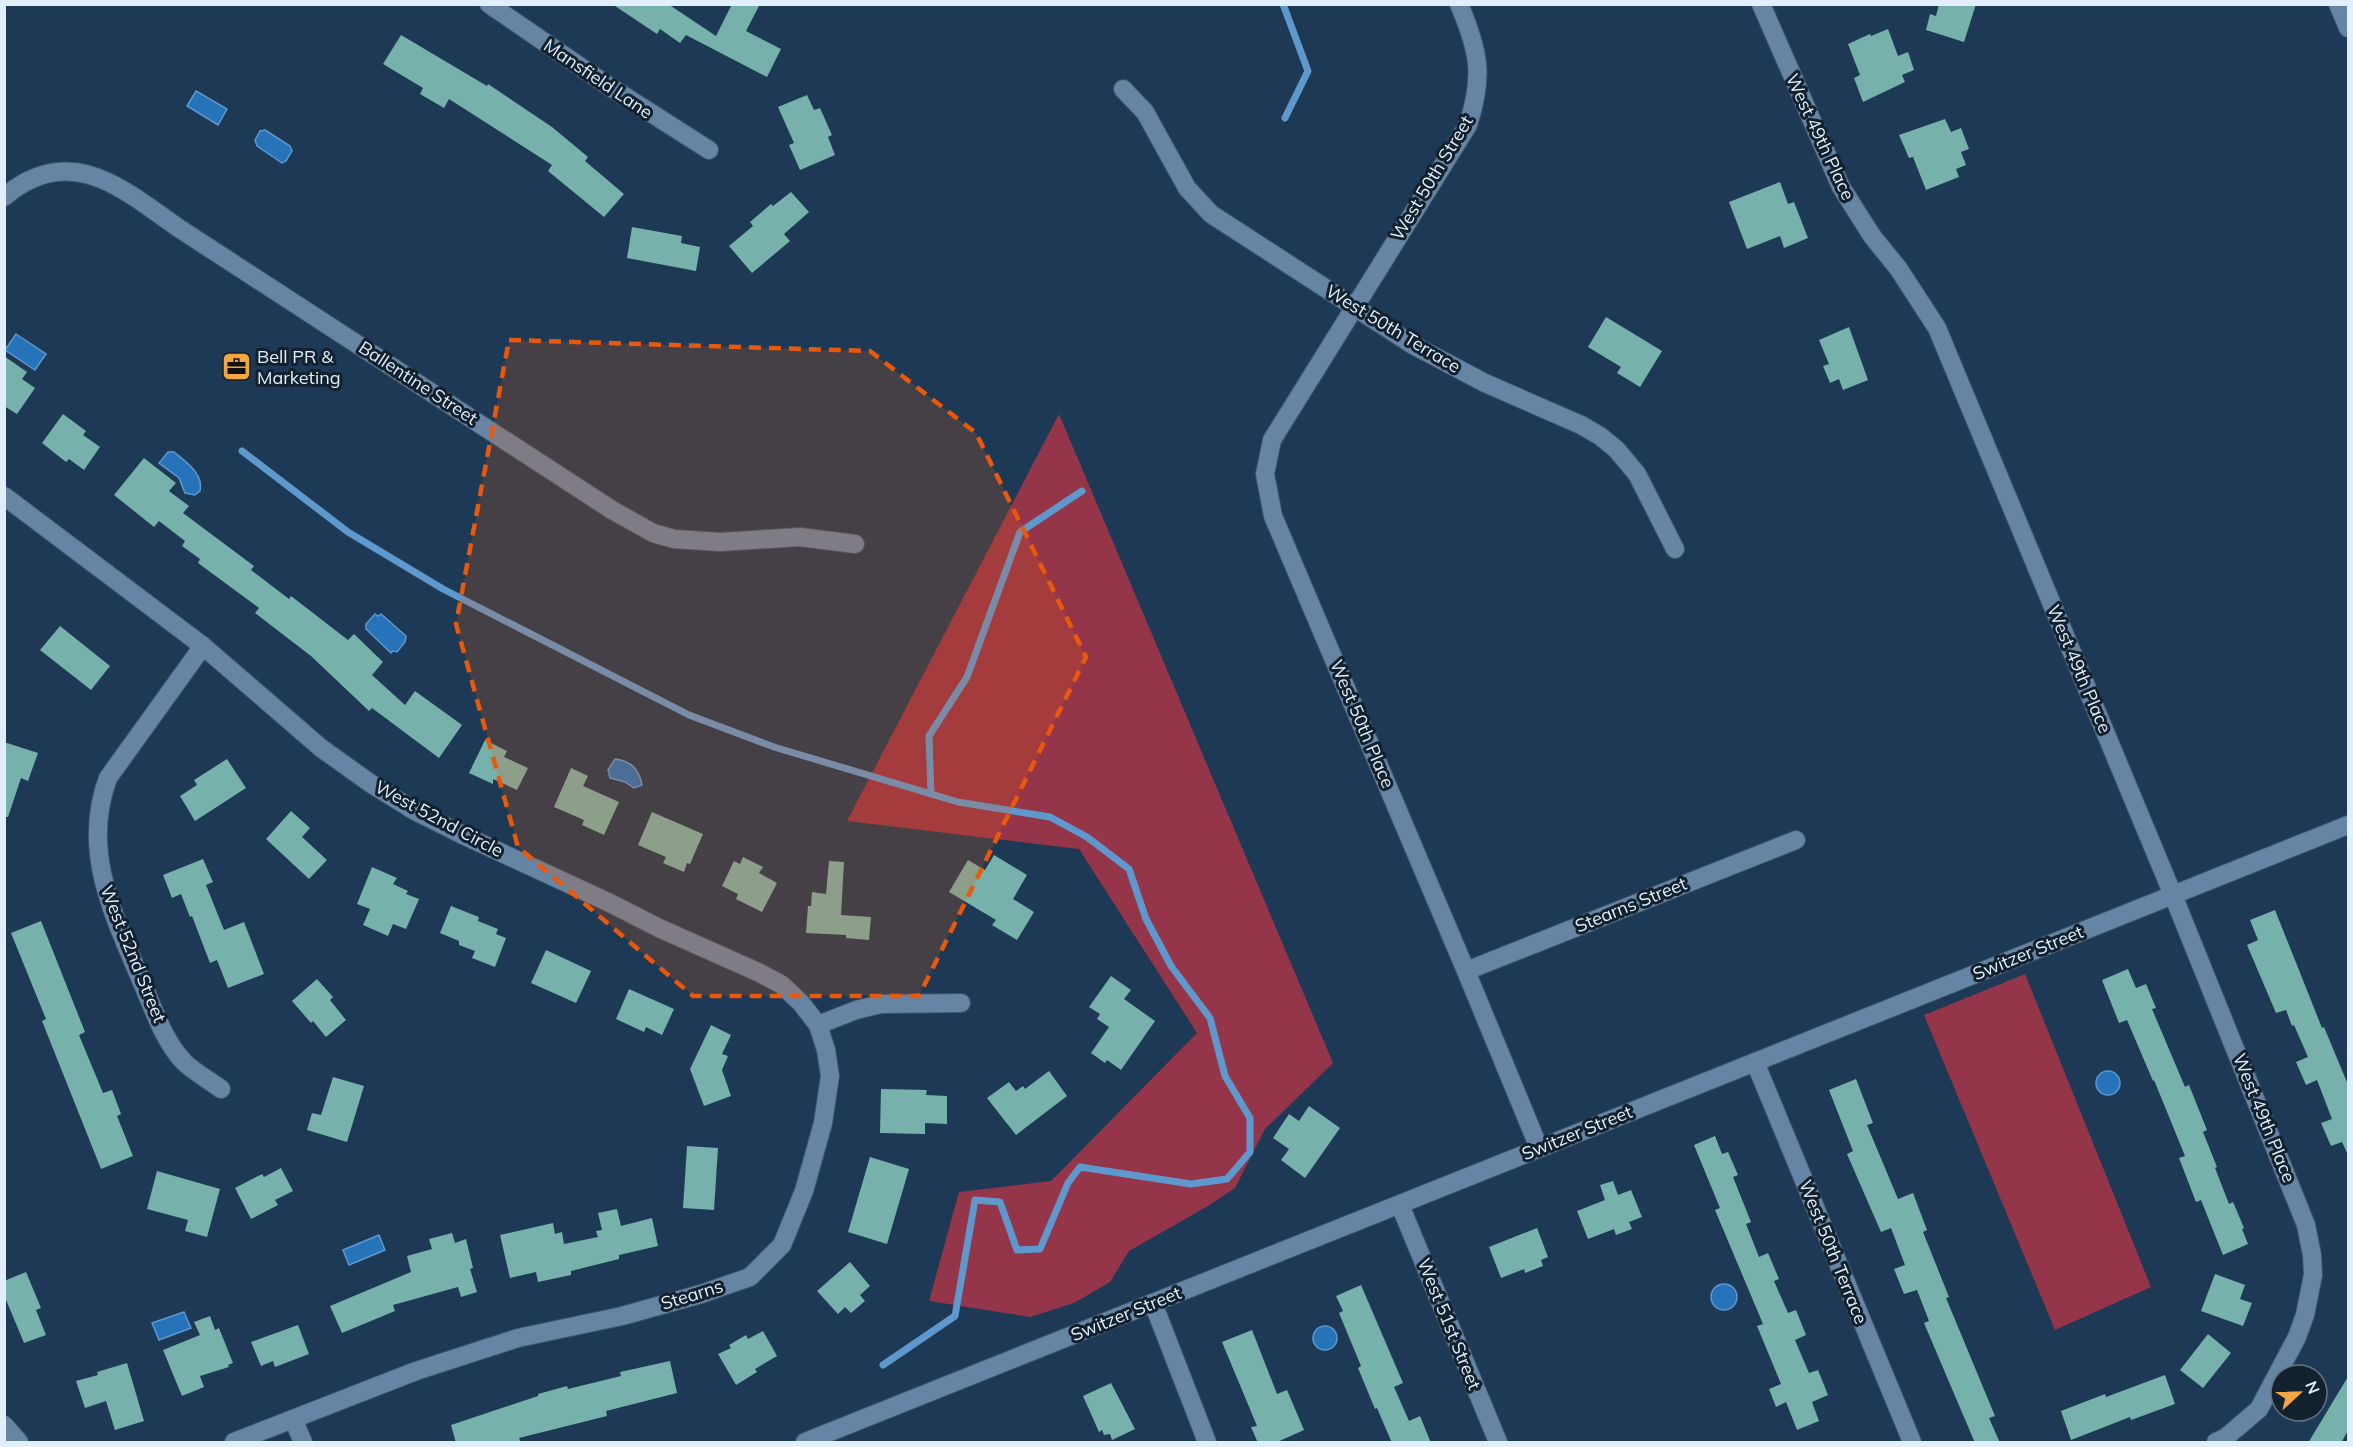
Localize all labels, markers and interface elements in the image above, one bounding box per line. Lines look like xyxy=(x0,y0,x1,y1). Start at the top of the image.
street label: Mansfield Lane xyxy=(539,34,657,124)
street label: West 49th Place xyxy=(1781,70,1860,204)
street label: West 50th Street xyxy=(1385,111,1478,244)
street label: West 50th Terrace xyxy=(1322,279,1465,378)
street label: Ballentine Street xyxy=(354,336,482,430)
place label: Bell PR & Marketing xyxy=(257,345,341,389)
office icon: Bell PR & Marketing xyxy=(220,351,252,383)
street label: West 49th Place xyxy=(2042,601,2117,736)
street label: West 50th Place xyxy=(1325,656,1400,791)
street label: West 52nd Circle xyxy=(371,775,507,862)
street label: Stearns Street xyxy=(1572,872,1690,937)
street label: West 52nd Street xyxy=(95,882,171,1026)
street label: Switzer Street xyxy=(1969,920,2086,985)
street label: West 49th Place xyxy=(2228,1050,2301,1186)
street label: Switzer Street xyxy=(1518,1100,1635,1165)
street label: West 50th Terrace xyxy=(1794,1176,1873,1327)
street label: West 51st Street xyxy=(1413,1255,1486,1393)
street label: Stearns xyxy=(658,1274,726,1315)
street label: Switzer Street xyxy=(1067,1281,1184,1346)
north arrow xyxy=(2269,1363,2329,1423)
text: N xyxy=(2301,1378,2324,1397)

